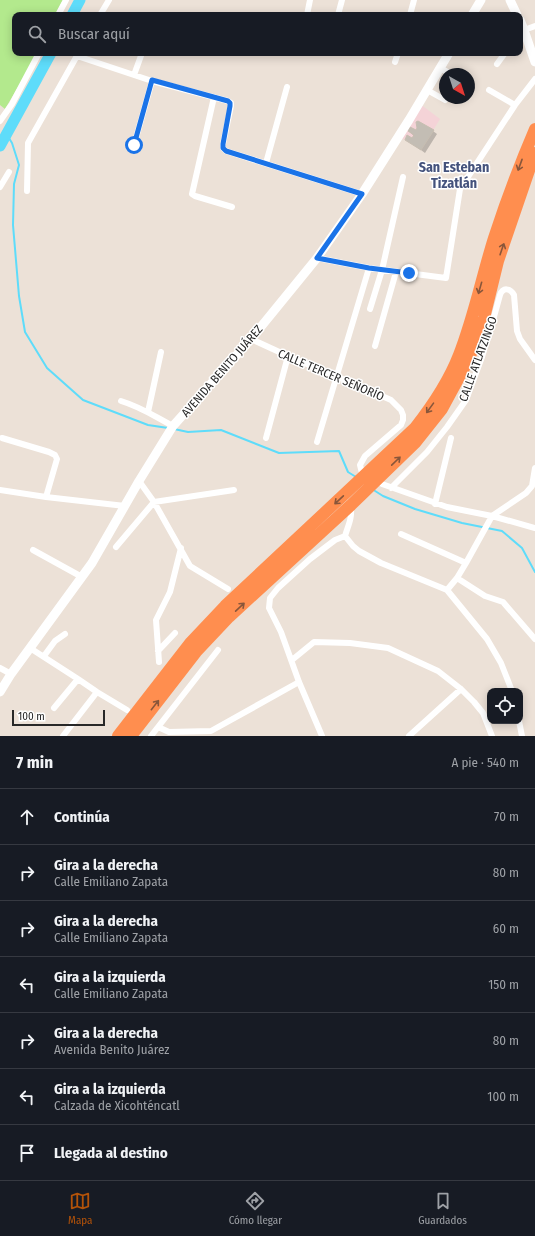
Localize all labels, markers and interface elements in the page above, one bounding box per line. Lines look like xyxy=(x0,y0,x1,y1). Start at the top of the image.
search box xyxy=(12,12,523,56)
icon: search xyxy=(26,23,48,45)
text: Buscar aquí xyxy=(58,25,130,43)
north arrow xyxy=(439,68,475,104)
route start xyxy=(125,136,143,154)
one-way arrow xyxy=(515,158,523,170)
district label: San Esteban Tizatlán xyxy=(419,159,489,192)
one-way arrow xyxy=(499,243,507,255)
route end xyxy=(400,264,418,282)
one-way arrow xyxy=(476,282,483,295)
street label: CALLE ATLATZINGO xyxy=(456,314,500,404)
street label: AVENIDA BENITO JUÁREZ xyxy=(178,321,266,420)
street label: CALLE TERCER SEÑORÍO xyxy=(276,345,387,404)
one-way arrow xyxy=(426,402,435,413)
one-way arrow xyxy=(391,456,401,466)
one-way arrow xyxy=(334,495,344,505)
one-way arrow xyxy=(234,603,244,612)
map controls xyxy=(487,688,523,724)
button: locate xyxy=(487,688,523,724)
one-way arrow xyxy=(151,700,159,711)
scale bar xyxy=(12,708,105,727)
text: 100 m xyxy=(18,710,45,723)
text: 7 min xyxy=(16,752,53,773)
text: A pie · 540 m xyxy=(452,755,519,770)
icon: ahead xyxy=(16,806,38,828)
text: Continúa xyxy=(54,808,110,826)
text: 70 m xyxy=(494,809,519,824)
text: Gira a la derecha xyxy=(54,856,158,874)
icon: right xyxy=(16,862,38,884)
text: 80 m xyxy=(493,865,519,880)
text: Calle Emiliano Zapata xyxy=(54,874,168,889)
text: Gira a la derecha xyxy=(54,912,158,930)
icon: right xyxy=(16,918,38,940)
text: 60 m xyxy=(493,921,519,936)
text: Calle Emiliano Zapata xyxy=(54,930,168,945)
text: Gira a la izquierda xyxy=(54,968,166,986)
icon: left xyxy=(16,974,38,996)
text: 150 m xyxy=(488,977,519,992)
text: Calle Emiliano Zapata xyxy=(54,986,168,1001)
text: Gira a la derecha xyxy=(54,1024,158,1042)
icon: right xyxy=(16,1030,38,1052)
text: 80 m xyxy=(493,1033,519,1048)
text: Avenida Benito Juárez xyxy=(54,1042,169,1057)
text: Gira a la izquierda xyxy=(54,1080,166,1098)
icon: left xyxy=(16,1086,38,1108)
text: 100 m xyxy=(487,1089,519,1104)
text: Calzada de Xicohténcatl xyxy=(54,1098,180,1113)
icon: arrive xyxy=(16,1142,38,1164)
text: Llegada al destino xyxy=(54,1144,168,1162)
tab: Mapa xyxy=(68,1190,92,1227)
tab: Cómo llegar xyxy=(229,1190,282,1227)
tab: Guardados xyxy=(418,1190,467,1227)

